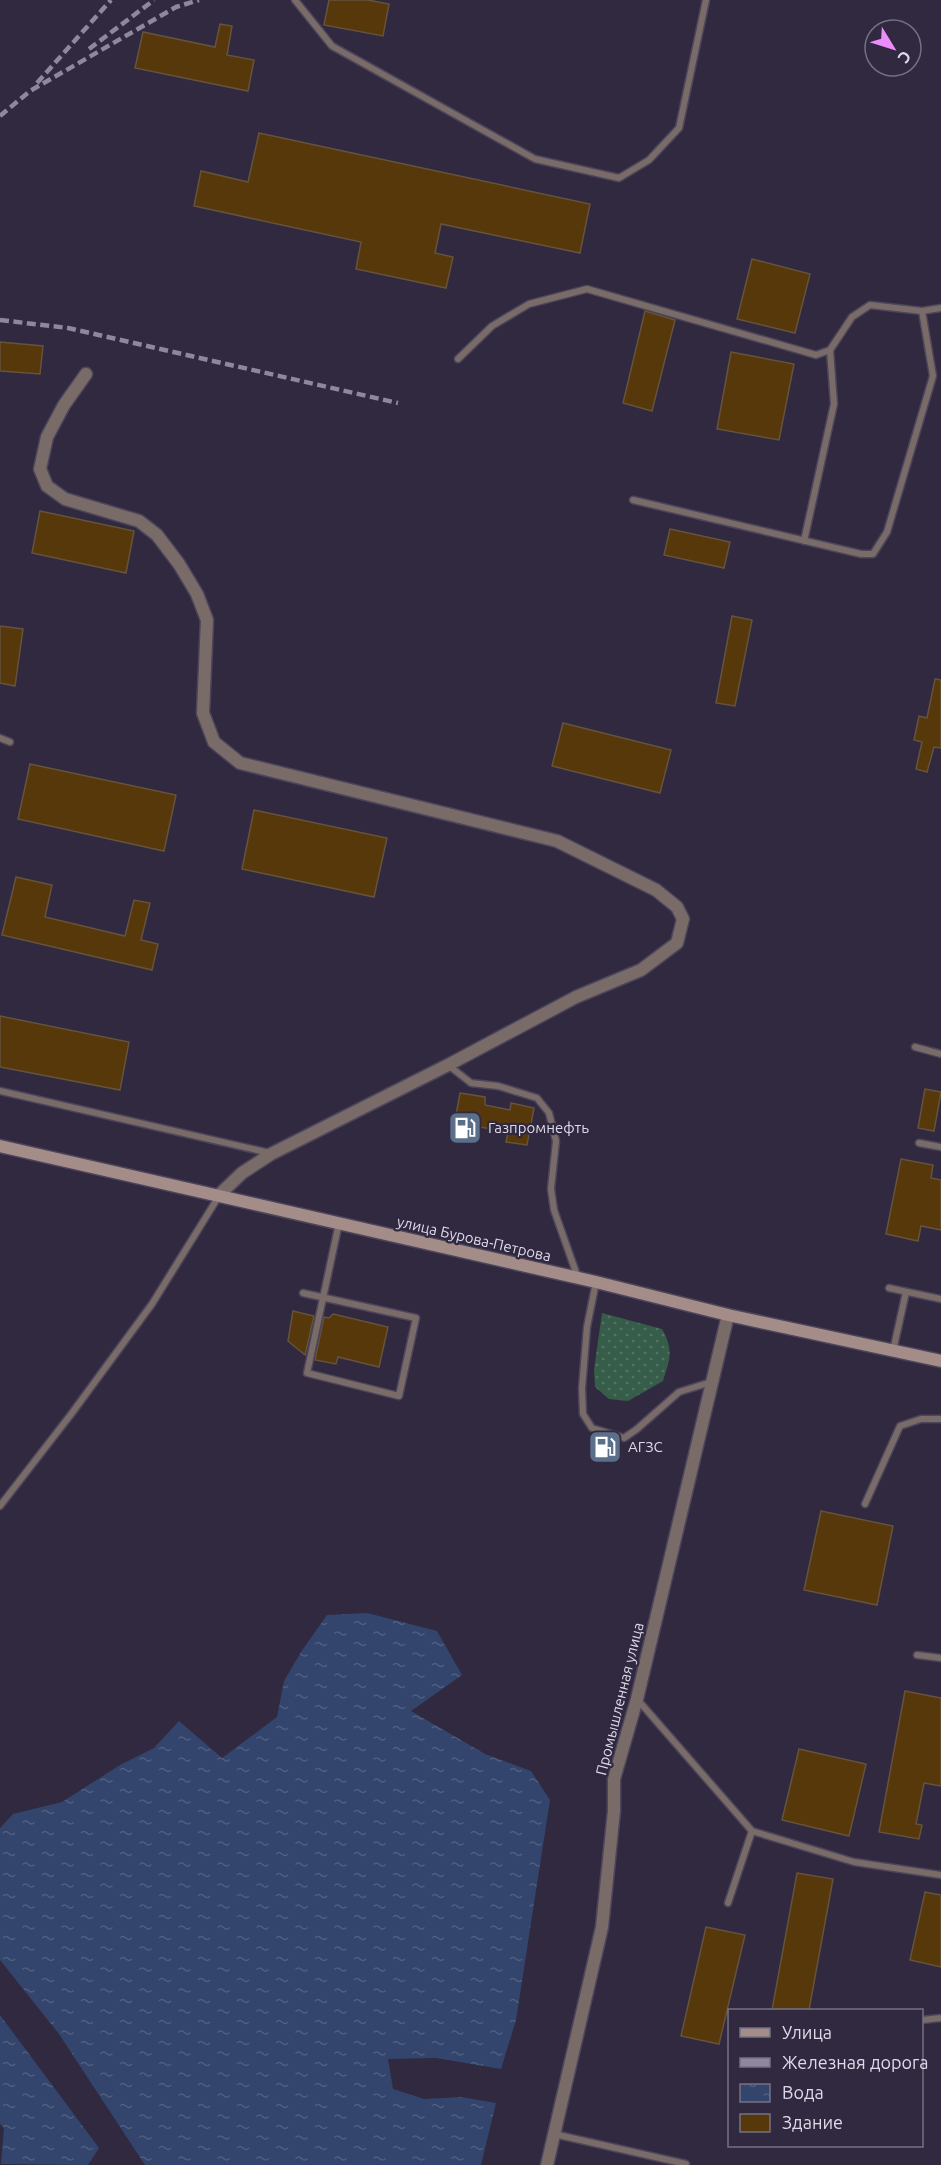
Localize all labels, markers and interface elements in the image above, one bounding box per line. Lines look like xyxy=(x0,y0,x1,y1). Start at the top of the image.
north arrow xyxy=(863,18,923,78)
text: С xyxy=(895,48,915,67)
fuel station icon: Газпромнефть xyxy=(447,1110,483,1146)
place label: Газпромнефть xyxy=(488,1119,589,1136)
street label: улица Бурова-Петрова xyxy=(395,1212,553,1265)
fuel station icon: АГЗС xyxy=(587,1429,623,1465)
place label: АГЗС xyxy=(628,1438,663,1455)
street label: Промышленная улица xyxy=(592,1621,647,1777)
legend xyxy=(728,2009,923,2147)
text: Улица xyxy=(782,2022,832,2042)
text: Железная дорога xyxy=(782,2052,929,2072)
text: Вода xyxy=(782,2082,824,2102)
text: Здание xyxy=(782,2112,843,2132)

